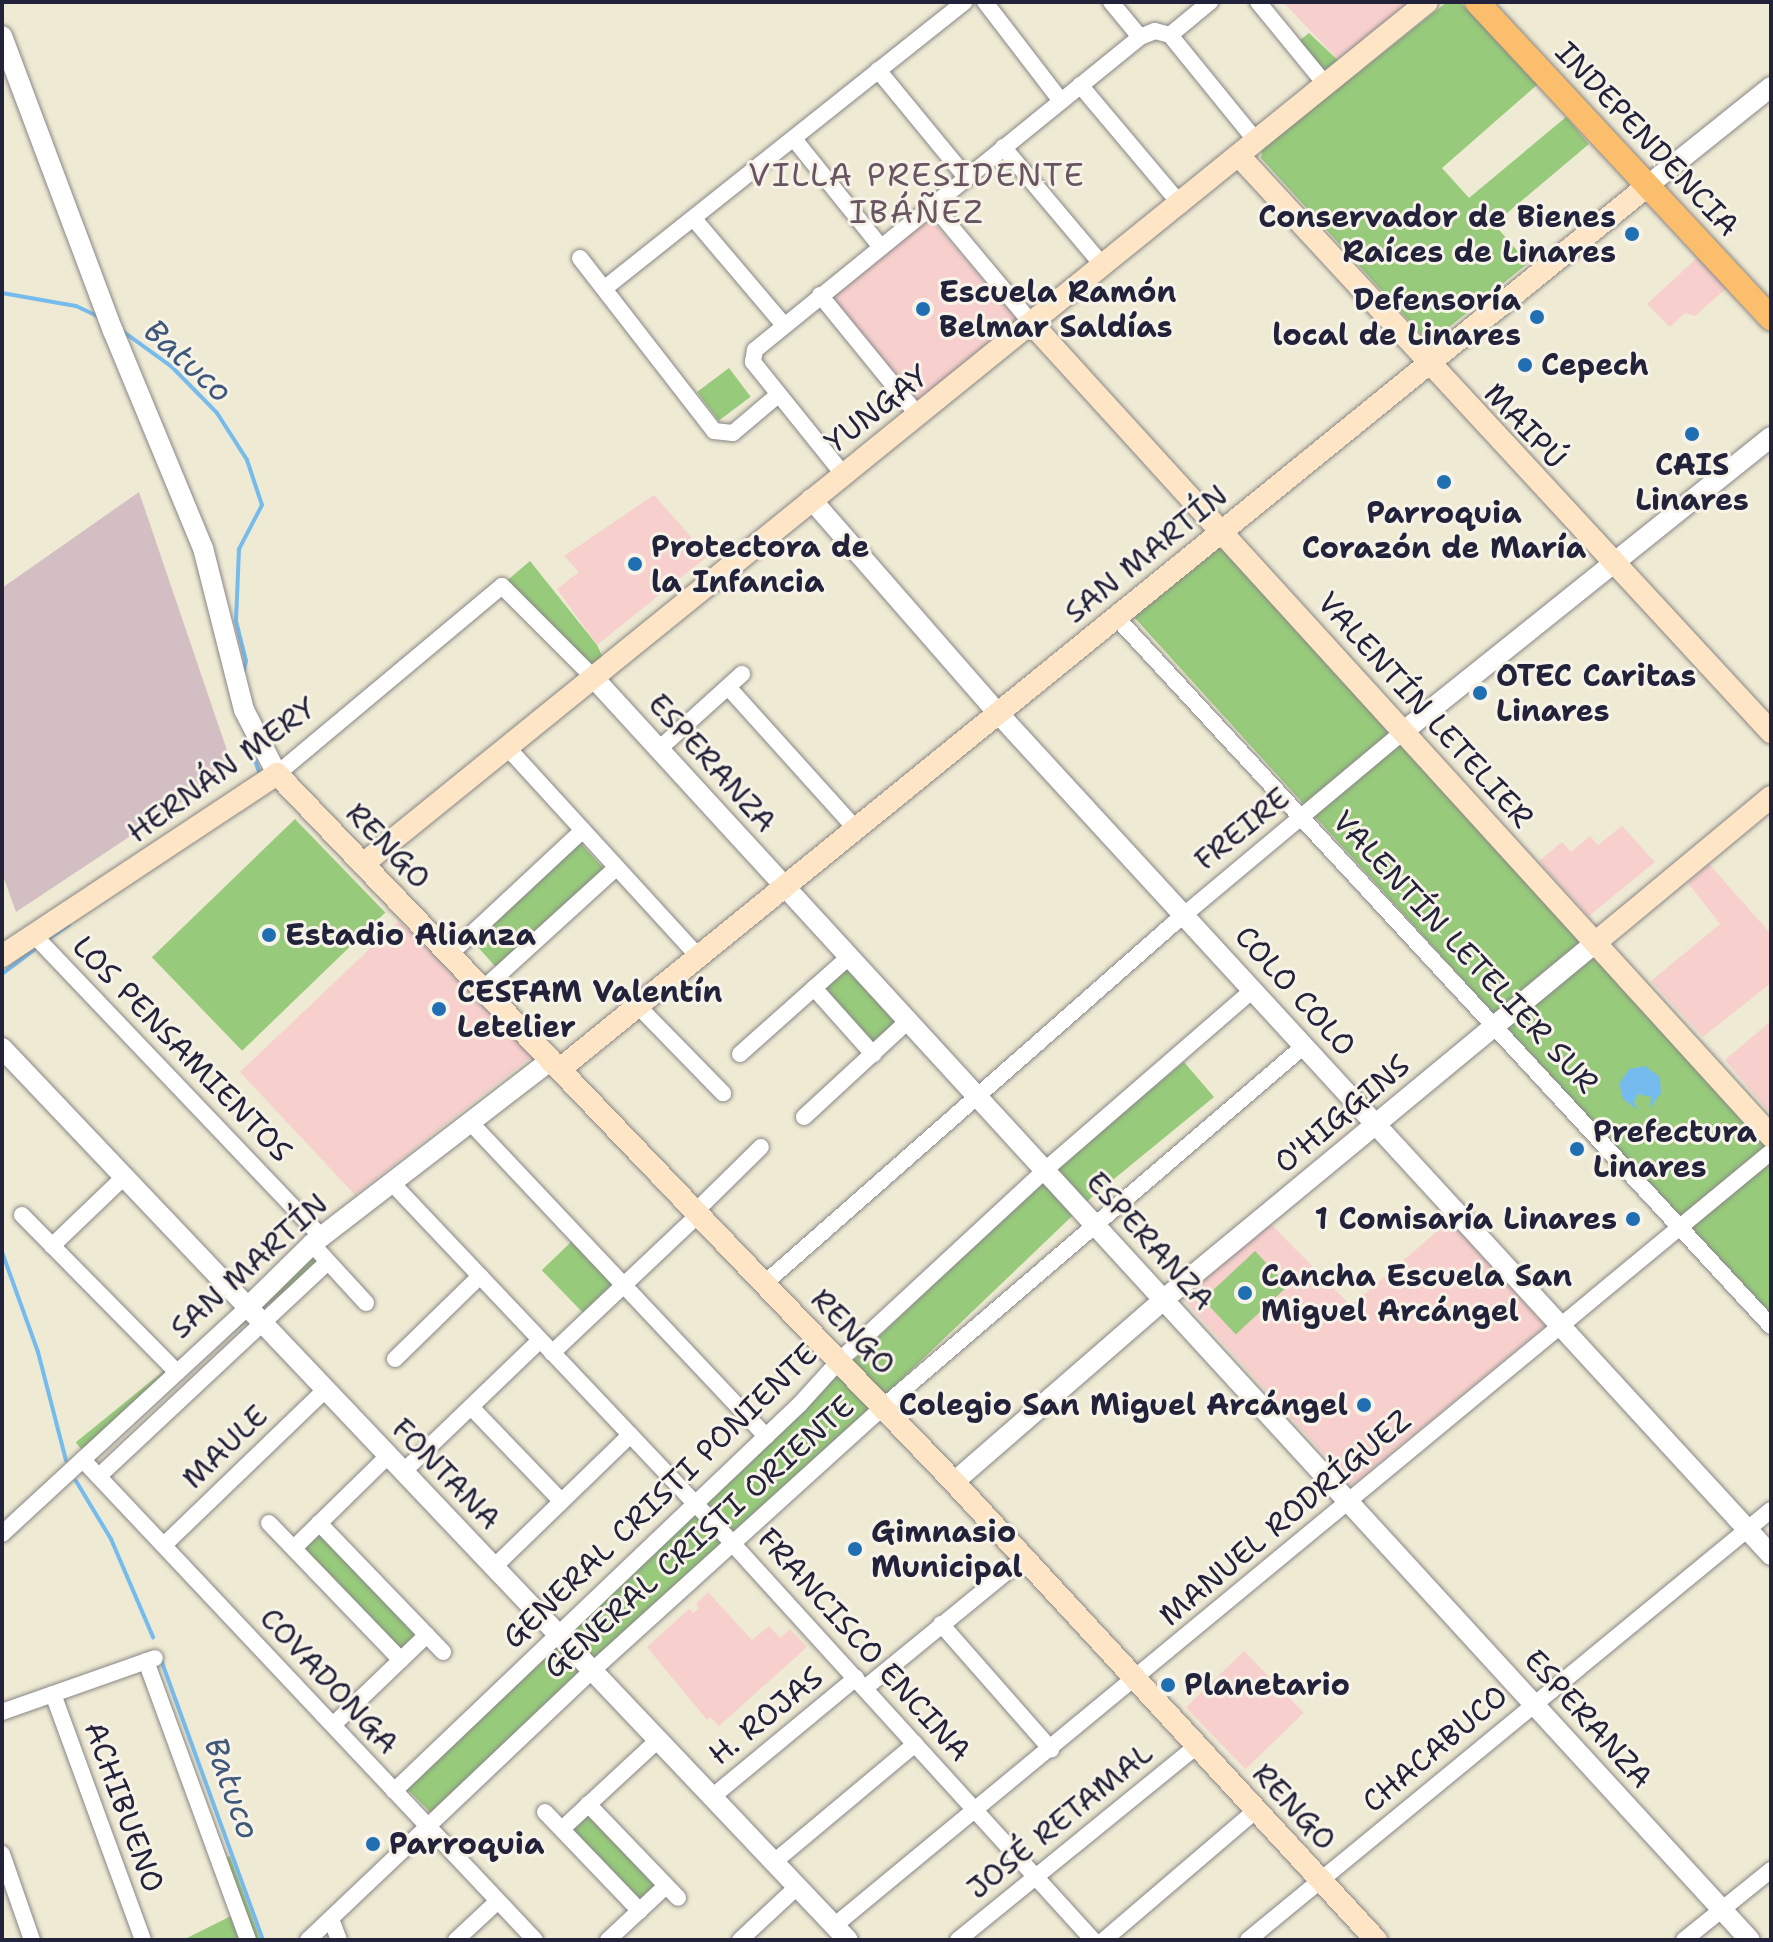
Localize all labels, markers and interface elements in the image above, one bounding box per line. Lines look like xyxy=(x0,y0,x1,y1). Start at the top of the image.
street label: INDEPENDENCIA xyxy=(1548,34,1746,244)
district label: VILLA PRESIDENTE IBÁÑEZ xyxy=(748,157,1086,232)
place label: Conservador de Bienes Raíces de Linares xyxy=(1258,199,1616,270)
marker: Conservador de Bienes Raíces de Linares xyxy=(1623,225,1641,243)
place label: Escuela Ramón Belmar Saldías xyxy=(939,274,1177,344)
place label: Defensoría local de Linares xyxy=(1272,282,1521,352)
marker: Escuela Ramón Belmar Saldías xyxy=(914,300,932,318)
marker: Defensoría local de Linares xyxy=(1528,308,1546,326)
water label: Batuco xyxy=(136,311,240,411)
place label: Cepech xyxy=(1541,347,1649,383)
marker: Cepech xyxy=(1516,356,1534,374)
street label: YUNGAY xyxy=(818,357,936,461)
street label: MAIPÚ xyxy=(1477,376,1573,476)
marker: CAIS Linares xyxy=(1683,425,1701,443)
place label: CAIS Linares xyxy=(1635,447,1749,518)
marker: Parroquia Corazón de María xyxy=(1435,473,1453,491)
street label: SAN MARTÍN xyxy=(1057,477,1235,631)
place label: Parroquia Corazón de María xyxy=(1302,495,1586,566)
place label: Protectora de la Infancia xyxy=(651,529,869,600)
marker: Protectora de la Infancia xyxy=(626,555,644,573)
street label: VALENTÍN LETELIER xyxy=(1310,585,1540,835)
place label: OTEC Caritas Linares xyxy=(1496,658,1696,728)
marker: OTEC Caritas Linares xyxy=(1471,684,1489,702)
street label: ESPERANZA xyxy=(640,686,784,840)
street label: HERNÁN MERY xyxy=(121,689,323,851)
street label: FREIRE xyxy=(1187,780,1297,878)
street label: RENGO xyxy=(338,795,438,897)
street label: VALENTÍN LETELIER SUR xyxy=(1325,803,1605,1101)
place label: Estadio Alianza xyxy=(285,917,536,953)
street label: COLO COLO xyxy=(1227,918,1363,1064)
marker: Estadio Alianza xyxy=(260,926,278,944)
street label: LOS PENSAMIENTOS xyxy=(65,928,299,1170)
place label: CESFAM Valentín Letelier xyxy=(457,974,722,1044)
marker: CESFAM Valentín Letelier xyxy=(428,998,450,1020)
street label: O'HIGGINS xyxy=(1267,1047,1417,1181)
place label: Prefectura Linares xyxy=(1593,1114,1757,1184)
marker: Prefectura Linares xyxy=(1568,1140,1586,1158)
street label: ESPERANZA xyxy=(1078,1164,1222,1318)
street label: SAN MARTÍN xyxy=(163,1186,335,1346)
place label: 1 Comisaría Linares xyxy=(1315,1201,1617,1237)
marker: 1 Comisaría Linares xyxy=(1624,1210,1642,1228)
place label: Cancha Escuela San Miguel Arcángel xyxy=(1261,1258,1572,1328)
street label: RENGO xyxy=(803,1281,903,1383)
marker: Cancha Escuela San Miguel Arcángel xyxy=(1236,1284,1254,1302)
street label: GENERAL CRISTI PONIENTE xyxy=(495,1336,825,1656)
place label: Colegio San Miguel Arcángel xyxy=(899,1387,1348,1423)
street label: GENERAL CRISTI ORIENTE xyxy=(537,1388,861,1686)
marker: Colegio San Miguel Arcángel xyxy=(1355,1396,1373,1414)
street label: MAULE xyxy=(175,1398,275,1496)
street label: MANUEL RODRÍGUEZ xyxy=(1152,1402,1418,1634)
street label: FONTANA xyxy=(384,1411,508,1537)
place label: Gimnasio Municipal xyxy=(871,1514,1023,1584)
street label: FRANCISCO ENCINA xyxy=(750,1521,978,1769)
marker: Gimnasio Municipal xyxy=(846,1540,864,1558)
street label: COVADONGA xyxy=(252,1600,406,1762)
street label: ESPERANZA xyxy=(1516,1642,1660,1796)
street label: H. ROJAS xyxy=(702,1659,830,1773)
place label: Planetario xyxy=(1184,1667,1350,1703)
marker: Planetario xyxy=(1159,1676,1177,1694)
street label: CHACABUCO xyxy=(1355,1678,1515,1820)
street label: ACHIBUENO xyxy=(77,1717,171,1897)
water label: Batuco xyxy=(196,1732,268,1844)
street label: JOSÉ RETAMAL xyxy=(960,1735,1160,1907)
street label: RENGO xyxy=(1245,1756,1343,1858)
place label: Parroquia xyxy=(389,1826,544,1862)
marker: Parroquia xyxy=(364,1835,382,1853)

